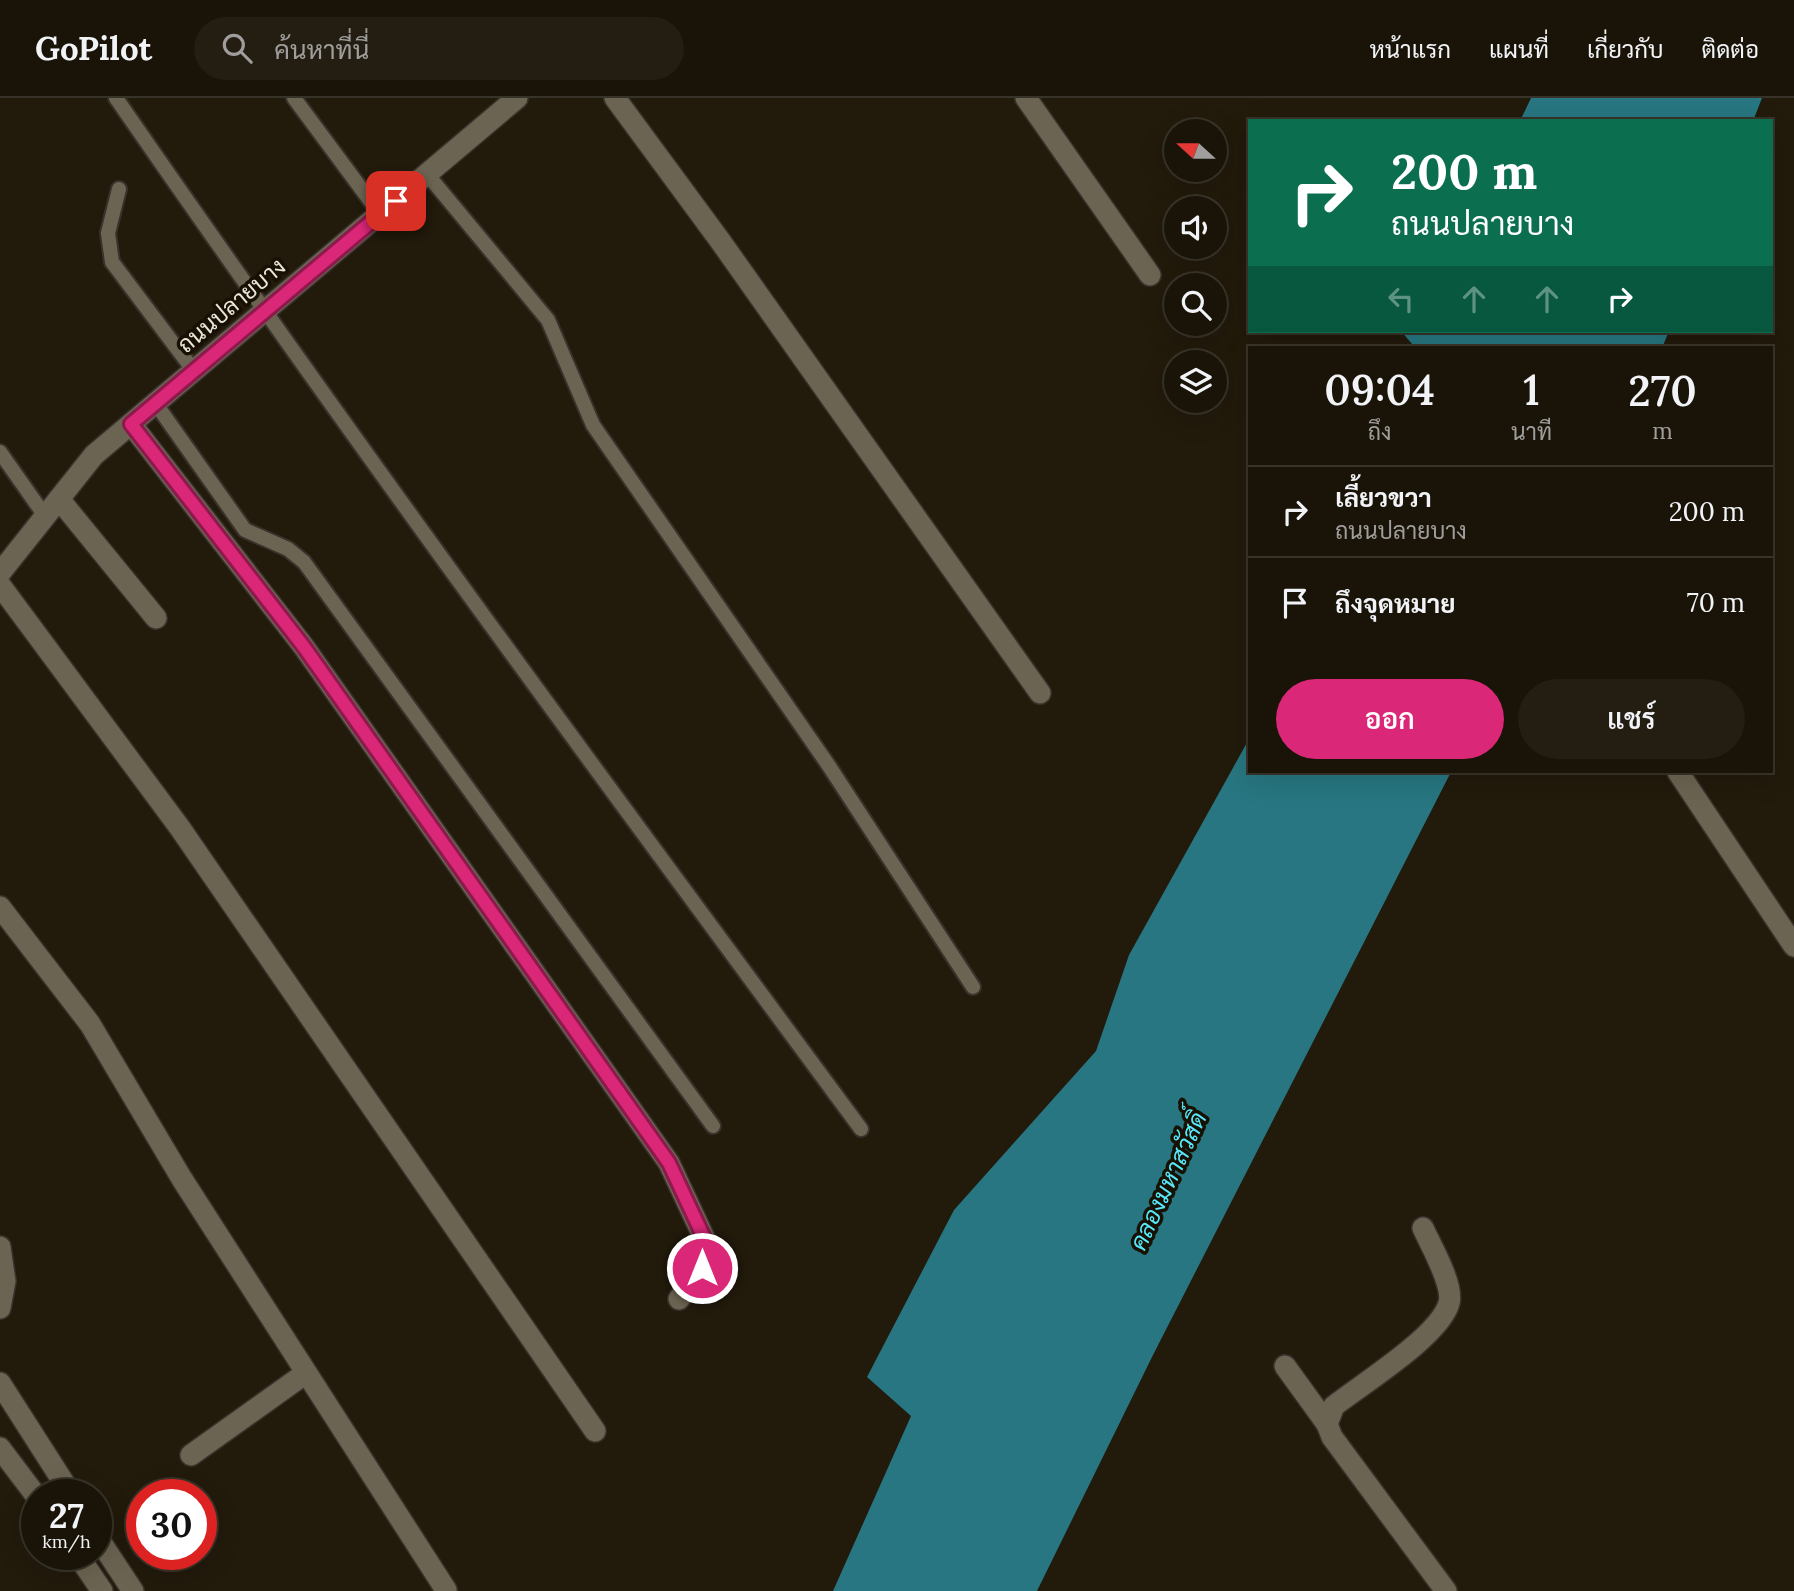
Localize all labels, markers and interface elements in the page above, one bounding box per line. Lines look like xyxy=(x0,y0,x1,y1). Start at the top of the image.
search box xyxy=(194,17,684,80)
text: GoPilot xyxy=(35,27,152,69)
icon: search xyxy=(218,29,256,67)
text: ค้นหาที่นี่ xyxy=(274,33,369,66)
text: หน้าแรก xyxy=(1370,34,1451,65)
text: แผนที่ xyxy=(1489,34,1549,65)
text: เกี่ยวกับ xyxy=(1587,34,1664,65)
text: ติดต่อ xyxy=(1702,34,1759,65)
north arrow xyxy=(1164,119,1227,182)
map controls xyxy=(1164,119,1227,413)
text: 200 m xyxy=(1391,140,1537,202)
icon: right xyxy=(1276,147,1367,238)
pin xyxy=(366,171,426,231)
icon: arrive xyxy=(377,182,415,220)
button: sound xyxy=(1164,196,1227,259)
text: ถนนปลายบาง xyxy=(1391,203,1574,244)
street label: ถนนปลายบาง xyxy=(171,252,291,358)
button: search xyxy=(1164,273,1227,336)
icon: left xyxy=(1382,280,1420,318)
icon: ahead xyxy=(1455,280,1493,318)
icon: ahead xyxy=(1528,280,1566,318)
icon: right xyxy=(1601,280,1639,318)
button: layers xyxy=(1164,350,1227,413)
text: 09:04 xyxy=(1324,363,1435,417)
text: 1 xyxy=(1523,363,1540,417)
text: 270 xyxy=(1628,364,1697,418)
text: m xyxy=(1652,416,1673,445)
text: ถึง xyxy=(1368,417,1391,446)
text: นาที xyxy=(1511,417,1552,446)
text: เลี้ยวขวา xyxy=(1335,481,1432,514)
icon: right xyxy=(1276,493,1314,531)
text: 200 m xyxy=(1669,495,1745,528)
text: ถนนปลายบาง xyxy=(1335,516,1467,545)
icon: arrive xyxy=(1276,584,1314,622)
text: 70 m xyxy=(1687,586,1745,619)
text: ถึงจุดหมาย xyxy=(1335,587,1456,620)
button: ออก xyxy=(1276,679,1504,759)
button: แชร์ xyxy=(1518,679,1745,759)
water label: คลองมหาสวัสดิ์ xyxy=(1117,1100,1216,1255)
position arrow xyxy=(665,1231,739,1305)
speed limit sign: 30 xyxy=(126,1479,217,1570)
text: 27 xyxy=(49,1493,84,1538)
text: km/h xyxy=(42,1530,91,1553)

